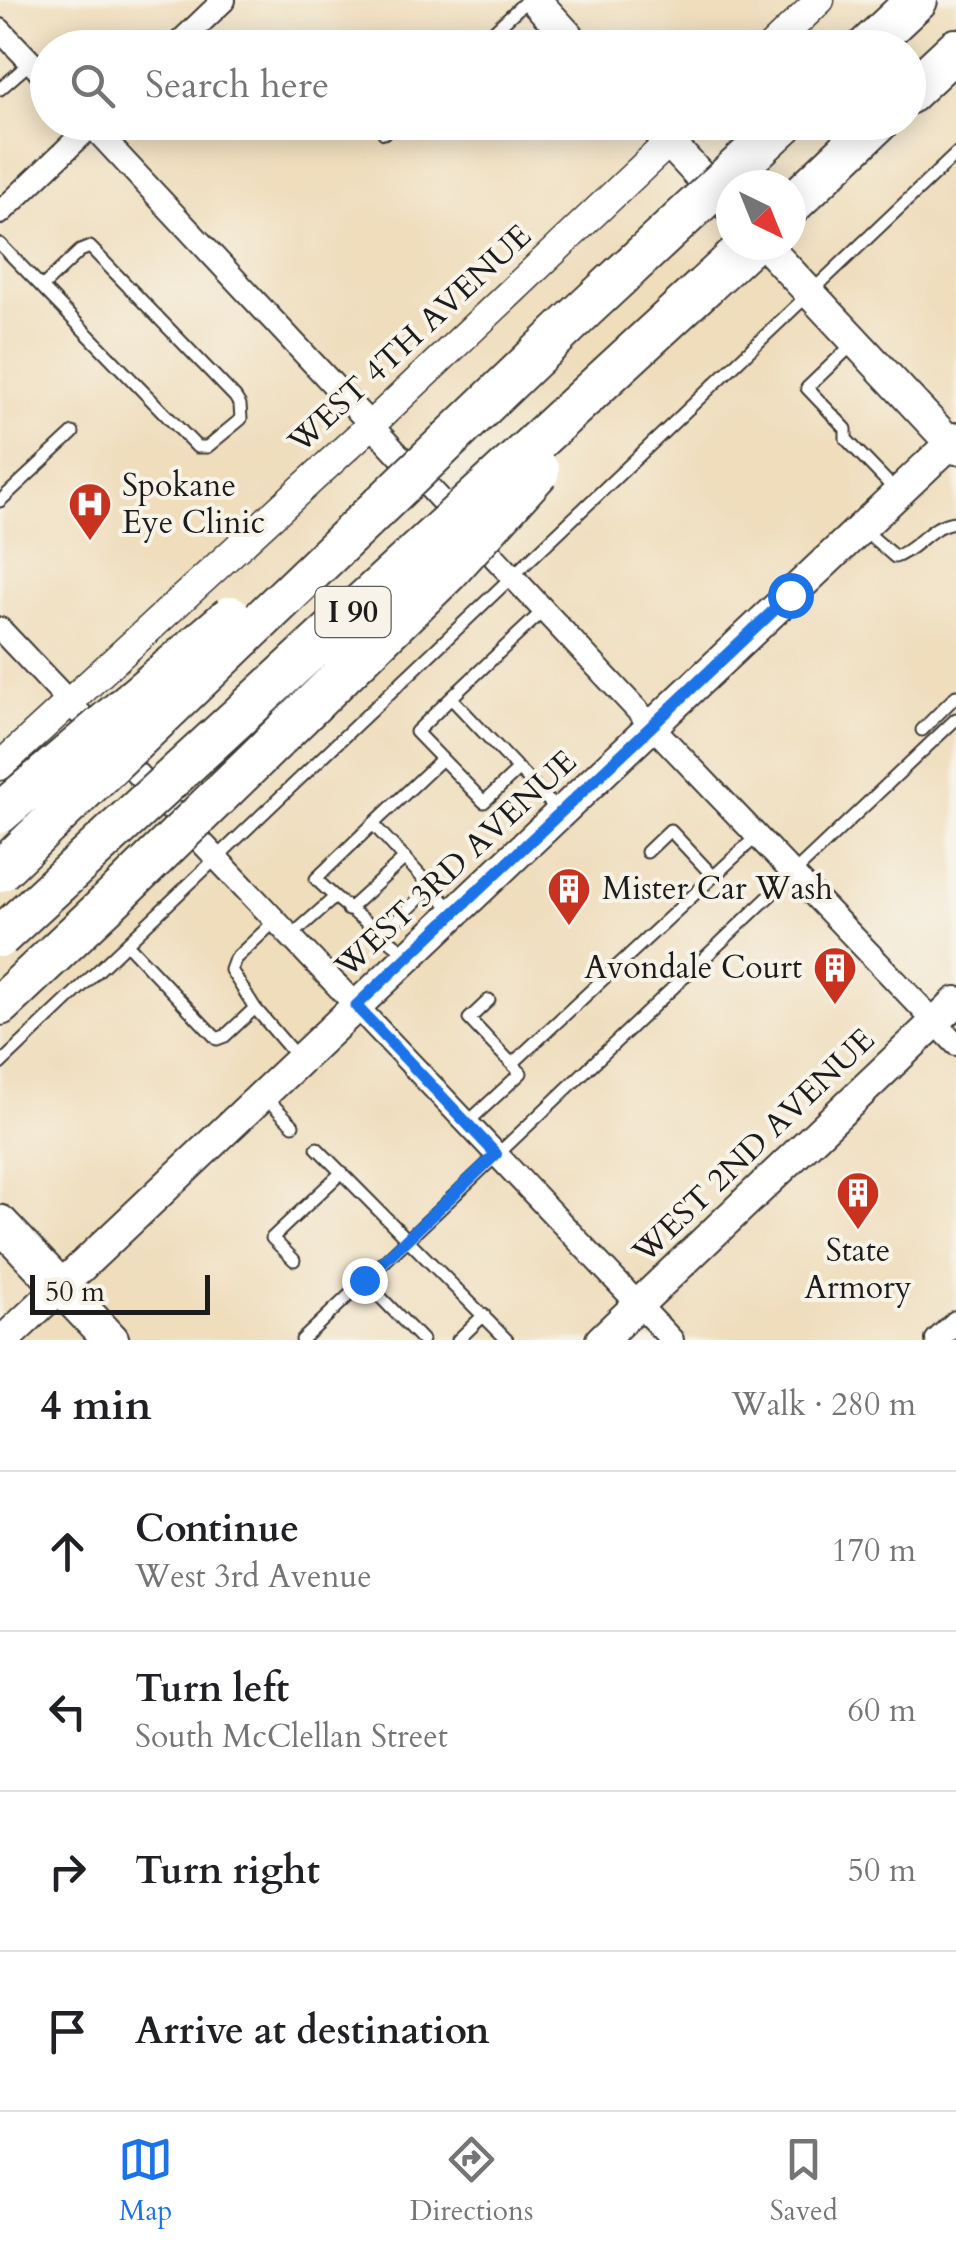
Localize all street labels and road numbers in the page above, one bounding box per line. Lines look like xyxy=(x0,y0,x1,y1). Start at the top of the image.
street label: WEST 4TH AVENUE xyxy=(278,215,541,464)
road number: I 90 xyxy=(316,587,390,637)
street label: WEST 3RD AVENUE xyxy=(325,740,586,988)
street label: WEST 2ND AVENUE xyxy=(623,1019,885,1274)

